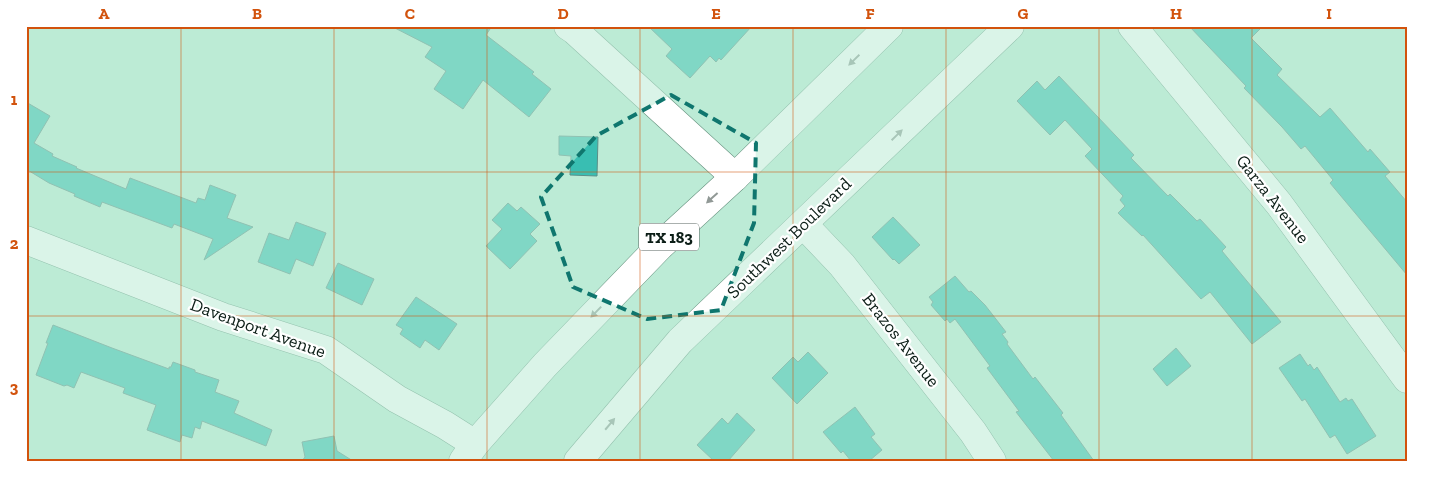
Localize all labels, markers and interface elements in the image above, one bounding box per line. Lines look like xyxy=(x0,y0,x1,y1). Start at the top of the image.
text: A xyxy=(99,4,110,23)
text: B xyxy=(252,4,262,23)
text: C xyxy=(405,4,415,23)
text: D xyxy=(557,4,569,23)
text: E xyxy=(711,4,721,23)
text: F xyxy=(865,4,875,23)
text: G xyxy=(1018,4,1029,23)
text: H xyxy=(1170,4,1182,23)
text: I xyxy=(1326,4,1332,23)
one-way arrow xyxy=(848,54,860,66)
text: 1 xyxy=(11,90,18,109)
one-way arrow xyxy=(890,129,902,141)
street label: Garza Avenue xyxy=(1232,150,1314,248)
street label: Southwest Boulevard xyxy=(722,173,856,303)
one-way arrow xyxy=(707,192,719,204)
road number: TX 183 xyxy=(639,223,699,250)
text: 2 xyxy=(10,234,19,253)
street label: Brazos Avenue xyxy=(857,289,945,391)
street label: Davenport Avenue xyxy=(187,293,329,363)
one-way arrow xyxy=(590,305,602,317)
text: 3 xyxy=(10,378,19,397)
one-way arrow xyxy=(604,418,616,430)

